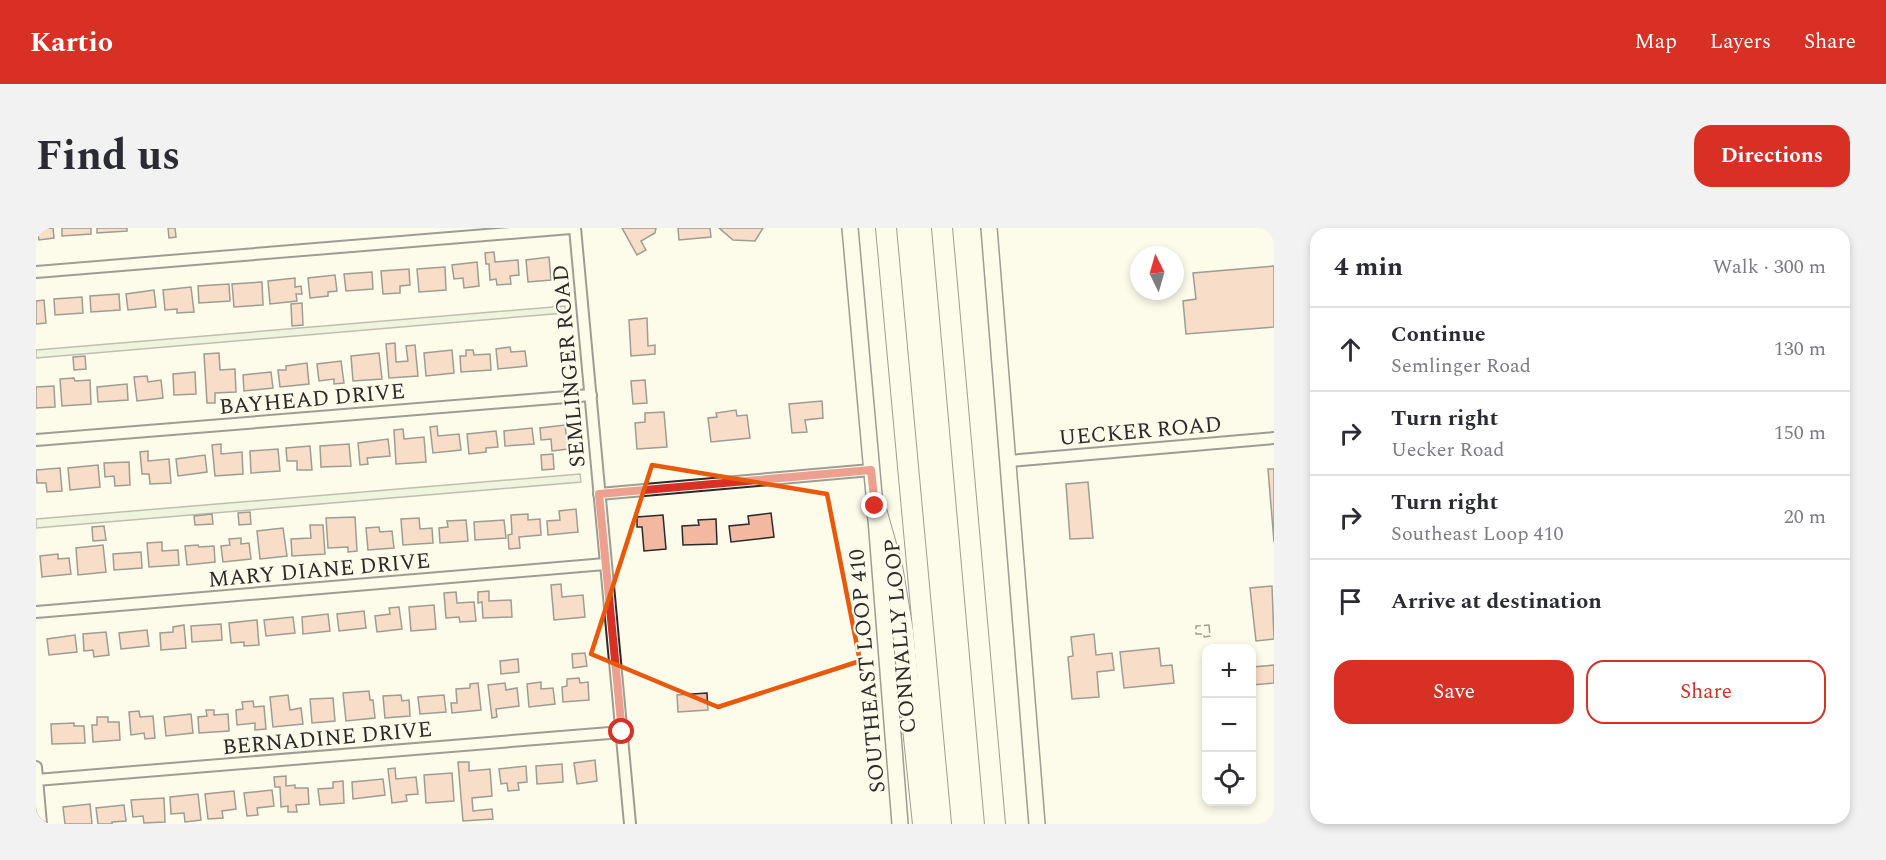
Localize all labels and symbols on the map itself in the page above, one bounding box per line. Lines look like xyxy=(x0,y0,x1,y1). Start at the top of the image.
north arrow xyxy=(1130,246,1184,300)
street label: SEMLINGER ROAD xyxy=(544,263,595,469)
street label: BAYHEAD DRIVE xyxy=(218,375,407,424)
street label: UECKER ROAD xyxy=(1057,408,1223,455)
route end xyxy=(861,492,887,518)
street label: CONNALLY LOOP xyxy=(876,537,925,735)
street label: MARY DIANE DRIVE xyxy=(207,544,432,597)
street label: SOUTHEAST LOOP 410 xyxy=(840,548,895,794)
street label: BERNADINE DRIVE xyxy=(221,713,433,764)
route start xyxy=(608,718,634,744)

